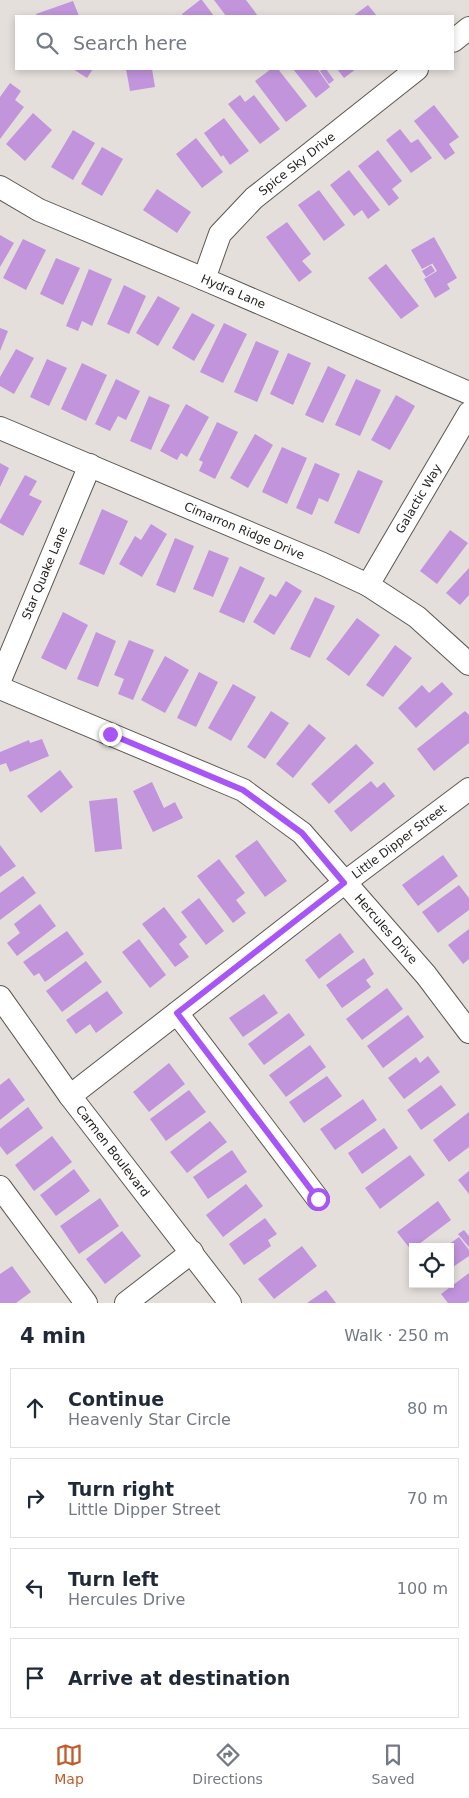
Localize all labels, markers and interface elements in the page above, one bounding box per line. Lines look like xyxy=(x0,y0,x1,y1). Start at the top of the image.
search box xyxy=(15,15,454,70)
icon: search xyxy=(33,29,61,57)
text: Search here xyxy=(73,32,187,54)
street label: Spice Sky Drive xyxy=(256,130,338,199)
street label: Hydra Lane xyxy=(199,272,268,312)
street label: Galactic Way xyxy=(393,462,444,536)
street label: Cimarron Ridge Drive xyxy=(182,499,306,562)
street label: Star Quake Lane xyxy=(19,524,70,622)
route end xyxy=(99,723,122,746)
street label: Little Dipper Street xyxy=(349,801,449,882)
street label: Hercules Drive xyxy=(352,891,420,967)
street label: Carmen Boulevard xyxy=(73,1103,152,1200)
route start xyxy=(307,1188,330,1211)
map controls xyxy=(409,1243,454,1288)
button: locate xyxy=(409,1243,454,1288)
text: 4 min xyxy=(20,1324,86,1348)
text: Walk · 250 m xyxy=(344,1326,449,1345)
text: Continue xyxy=(68,1388,164,1410)
icon: ahead xyxy=(21,1394,49,1422)
text: 80 m xyxy=(407,1399,448,1418)
text: Heavenly Star Circle xyxy=(68,1410,231,1429)
text: Turn right xyxy=(68,1478,174,1500)
icon: right xyxy=(21,1484,49,1512)
text: 70 m xyxy=(407,1489,448,1508)
text: Little Dipper Street xyxy=(68,1500,220,1519)
text: Turn left xyxy=(68,1568,159,1590)
icon: left xyxy=(21,1574,49,1602)
text: 100 m xyxy=(397,1579,448,1598)
text: Hercules Drive xyxy=(68,1590,185,1609)
icon: arrive xyxy=(21,1664,49,1692)
text: Arrive at destination xyxy=(68,1667,290,1689)
tab: Map xyxy=(54,1741,84,1787)
tab: Directions xyxy=(192,1741,263,1787)
tab: Saved xyxy=(371,1741,415,1787)

